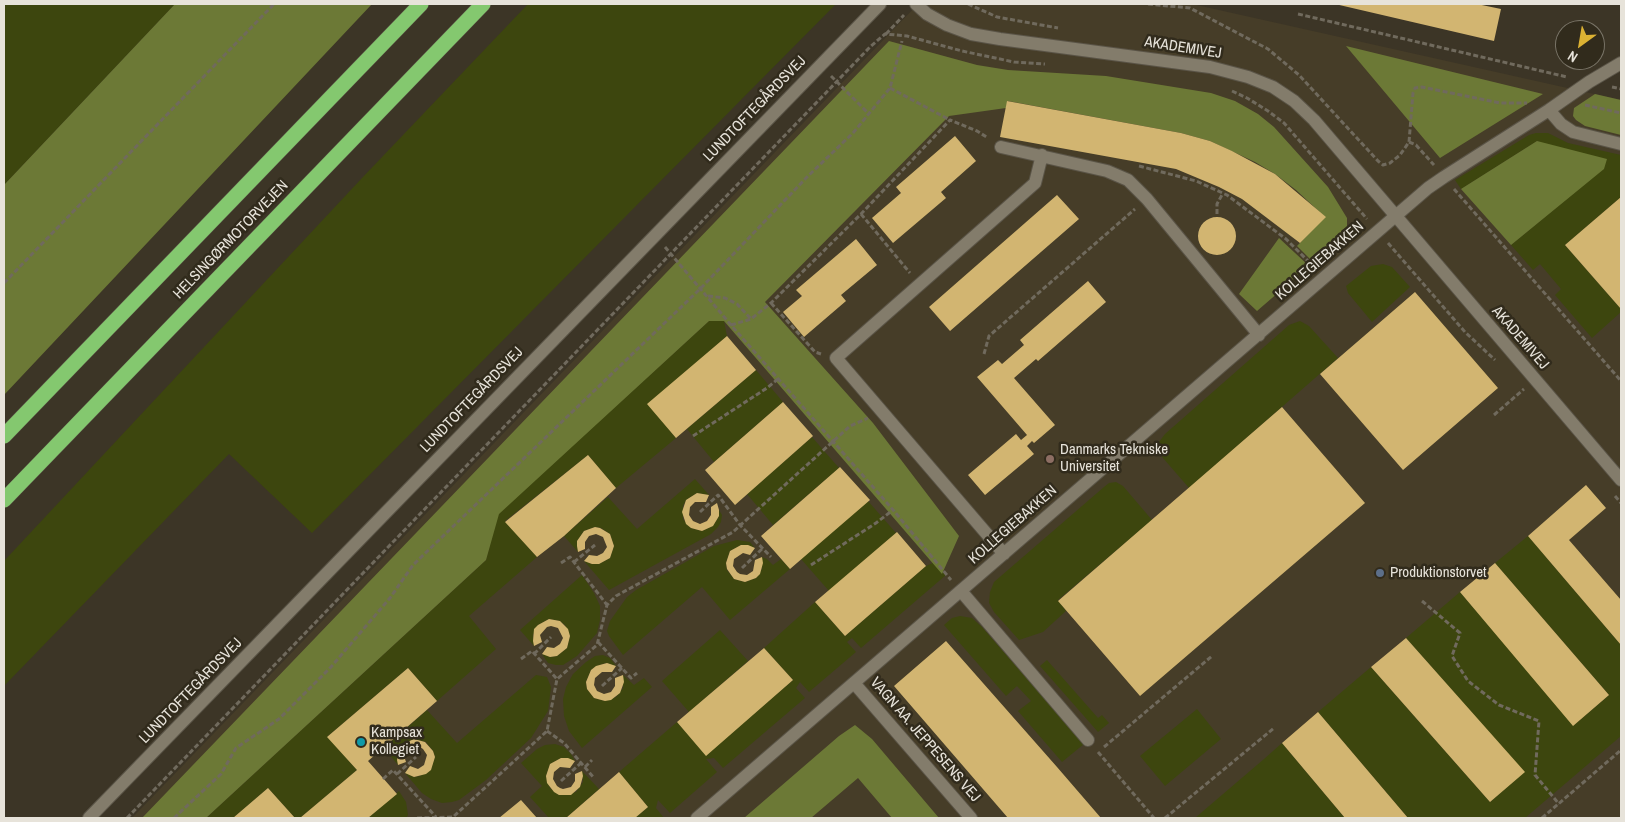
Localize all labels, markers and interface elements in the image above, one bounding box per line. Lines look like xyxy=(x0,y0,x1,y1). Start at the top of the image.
north arrow xyxy=(1555,20,1605,70)
street label: AKADEMIVEJ xyxy=(1143,33,1223,63)
text: N xyxy=(1564,47,1581,67)
street label: LUNDTOFTEGÅRDSVEJ xyxy=(700,52,810,166)
street label: HELSINGØRMOTORVEJEN xyxy=(170,177,292,303)
street label: KOLLEGIEBAKKEN xyxy=(1272,218,1368,304)
street label: AKADEMIVEJ xyxy=(1488,303,1552,373)
street label: LUNDTOFTEGÅRDSVEJ xyxy=(417,343,527,457)
place label: Danmarks Tekniske Universitet xyxy=(1060,441,1168,476)
marker: Danmarks Tekniske Universitet xyxy=(1044,453,1056,465)
street label: KOLLEGIEBAKKEN xyxy=(965,482,1061,568)
place label: Produktionstorvet xyxy=(1390,564,1486,582)
marker: Produktionstorvet xyxy=(1374,567,1386,579)
street label: LUNDTOFTEGÅRDSVEJ xyxy=(136,634,246,748)
street label: VAGN AA. JEPPESENS VEJ xyxy=(866,674,984,806)
place label: Kampsax Kollegiet xyxy=(371,724,422,759)
marker: Kampsax Kollegiet xyxy=(355,736,367,748)

